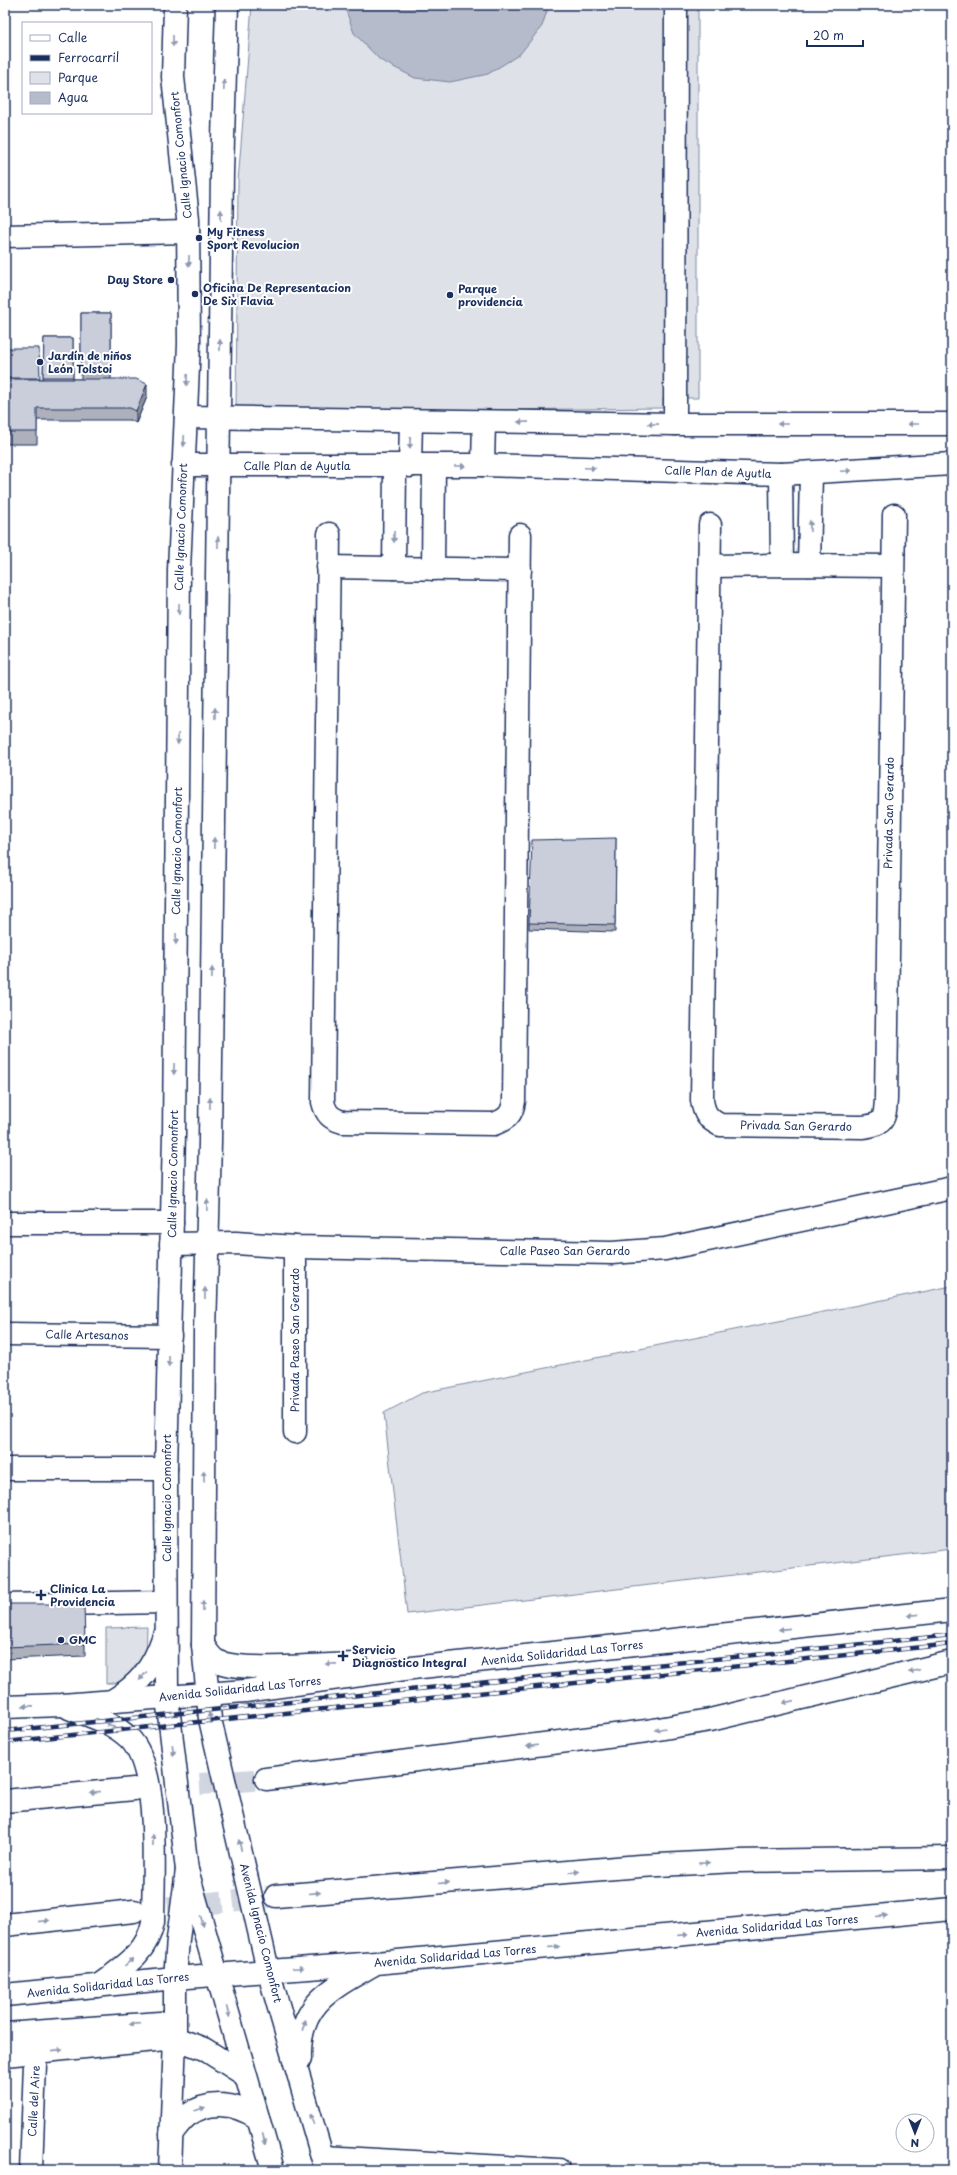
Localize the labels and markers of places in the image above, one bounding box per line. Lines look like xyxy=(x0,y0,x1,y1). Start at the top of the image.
place label: My Fitness Sport Revolucion xyxy=(207,223,300,253)
marker: My Fitness Sport Revolucion xyxy=(194,233,204,243)
place label: Day Store xyxy=(107,271,163,288)
marker: Day Store xyxy=(166,275,176,285)
place label: Oficina De Representacion De Six Flavia xyxy=(203,279,351,309)
place label: Parque providencia xyxy=(458,280,523,310)
marker: Oficina De Representacion De Six Flavia xyxy=(190,289,200,299)
marker: Parque providencia xyxy=(445,290,455,300)
place label: Jardín de niños León Tolstoi xyxy=(48,347,132,377)
marker: Jardín de niños León Tolstoi xyxy=(35,357,45,367)
place label: Clinica La Providencia xyxy=(50,1580,116,1610)
marker: Clinica La Providencia xyxy=(35,1589,47,1601)
place label: GMC xyxy=(69,1631,97,1648)
marker: GMC xyxy=(56,1635,66,1645)
place label: Servicio Diagnostico Integral xyxy=(352,1641,467,1671)
marker: Servicio Diagnostico Integral xyxy=(337,1650,349,1662)

